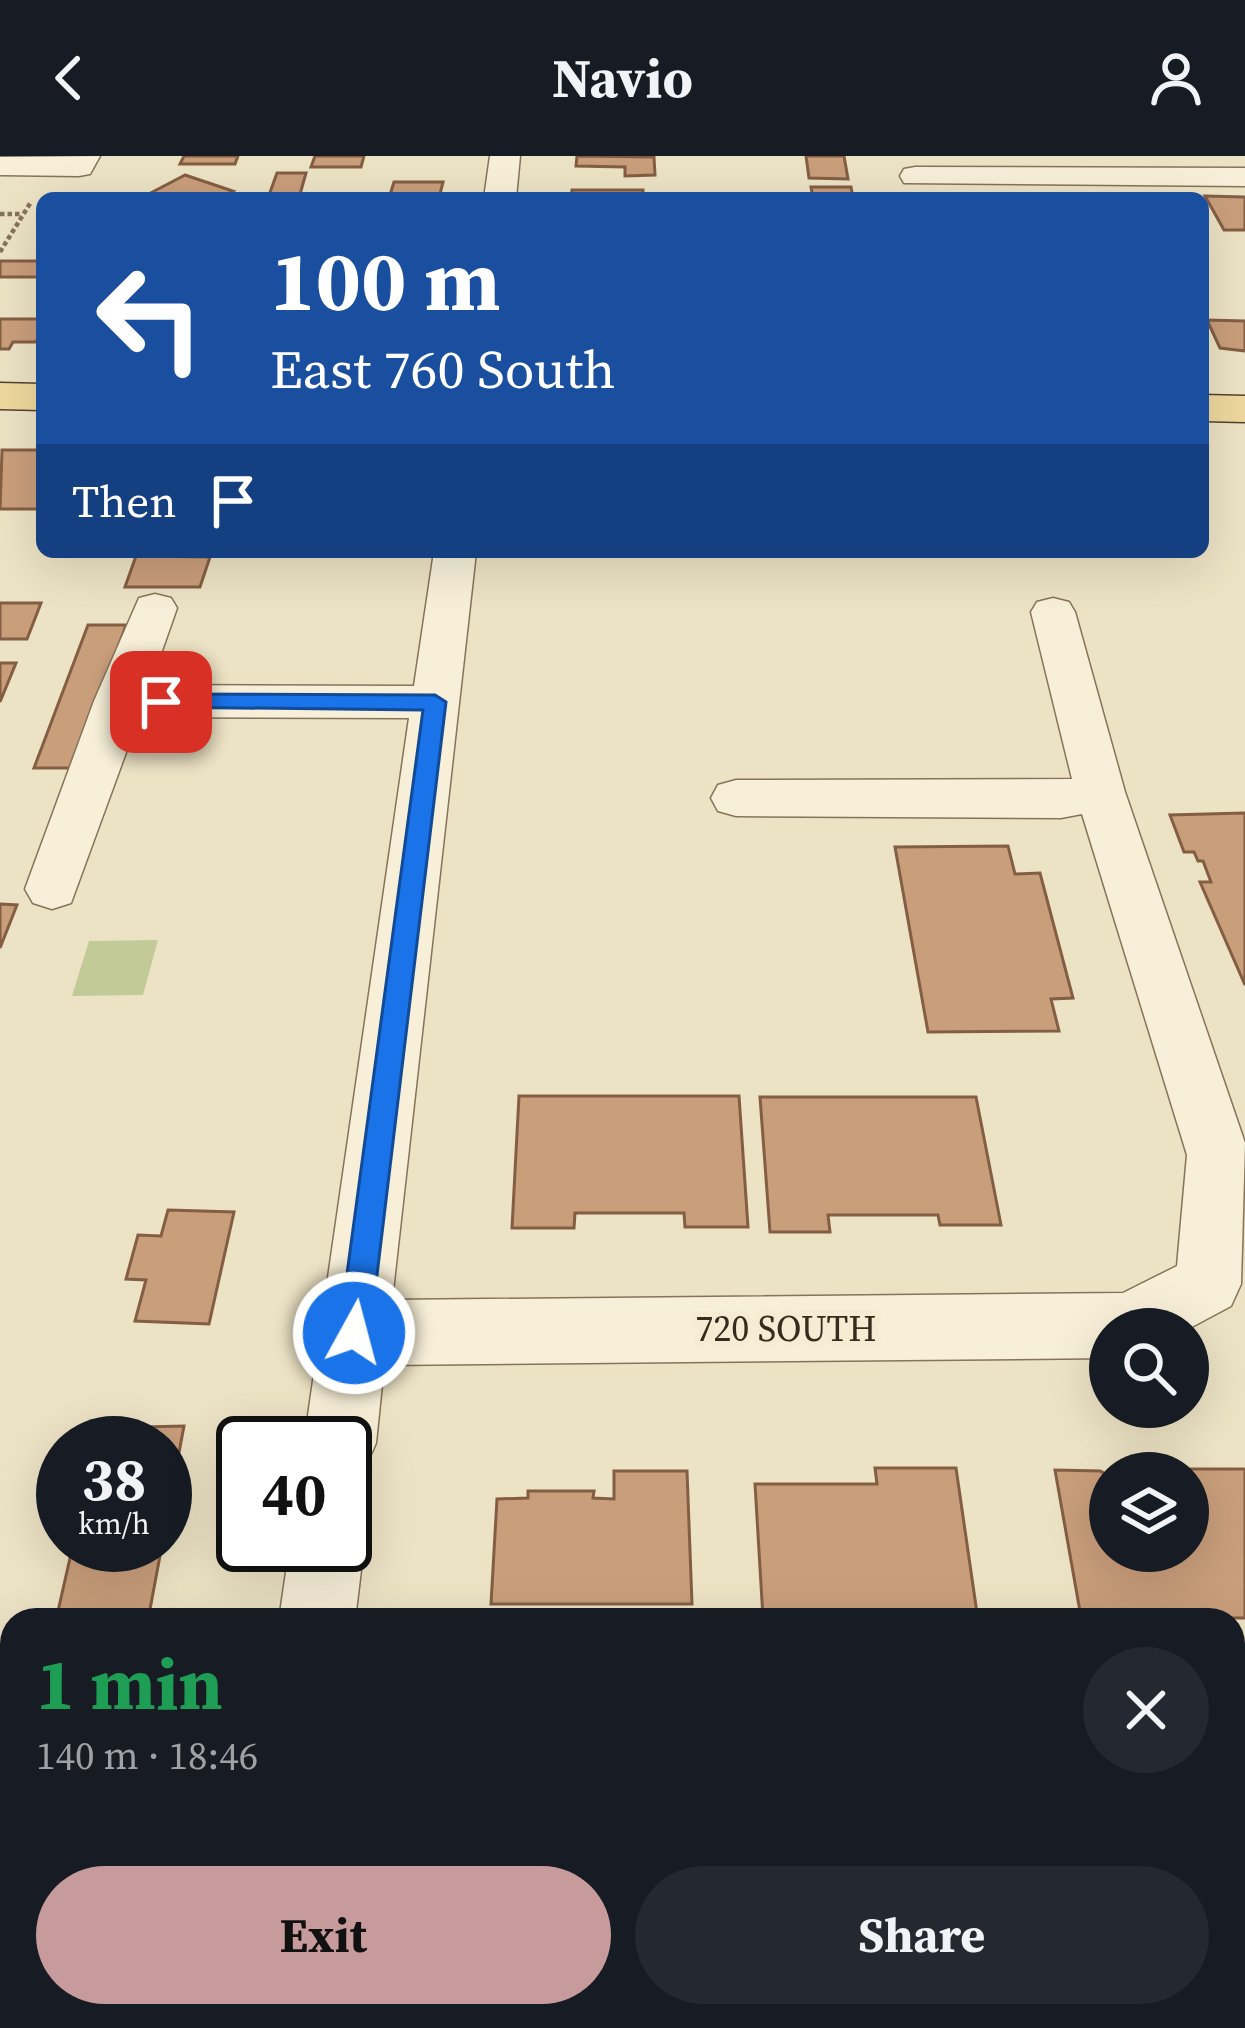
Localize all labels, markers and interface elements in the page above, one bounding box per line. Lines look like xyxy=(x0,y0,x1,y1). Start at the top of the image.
text: Navio xyxy=(552,41,693,115)
icon: back xyxy=(36,45,102,111)
icon: person xyxy=(1143,45,1209,111)
text: 100 m xyxy=(270,223,501,338)
icon: left xyxy=(72,240,228,396)
text: East 760 South xyxy=(270,332,615,406)
icon: arrive xyxy=(200,468,266,534)
text: Then xyxy=(72,470,176,532)
pin xyxy=(110,651,212,753)
icon: arrive xyxy=(128,669,194,735)
position arrow xyxy=(291,1270,417,1396)
street label: 720 SOUTH xyxy=(695,1304,877,1353)
map controls xyxy=(1089,1308,1209,1572)
button: search xyxy=(1089,1308,1209,1428)
speed limit sign: 40 xyxy=(216,1416,372,1572)
text: 38 xyxy=(81,1438,147,1520)
button: layers xyxy=(1089,1452,1209,1572)
text: km/h xyxy=(78,1503,150,1544)
text: 1 min xyxy=(36,1634,223,1733)
button: close xyxy=(1083,1647,1209,1773)
text: 140 m · 18:46 xyxy=(36,1729,258,1782)
button: Exit xyxy=(36,1866,611,2004)
button: Share xyxy=(635,1866,1209,2004)

